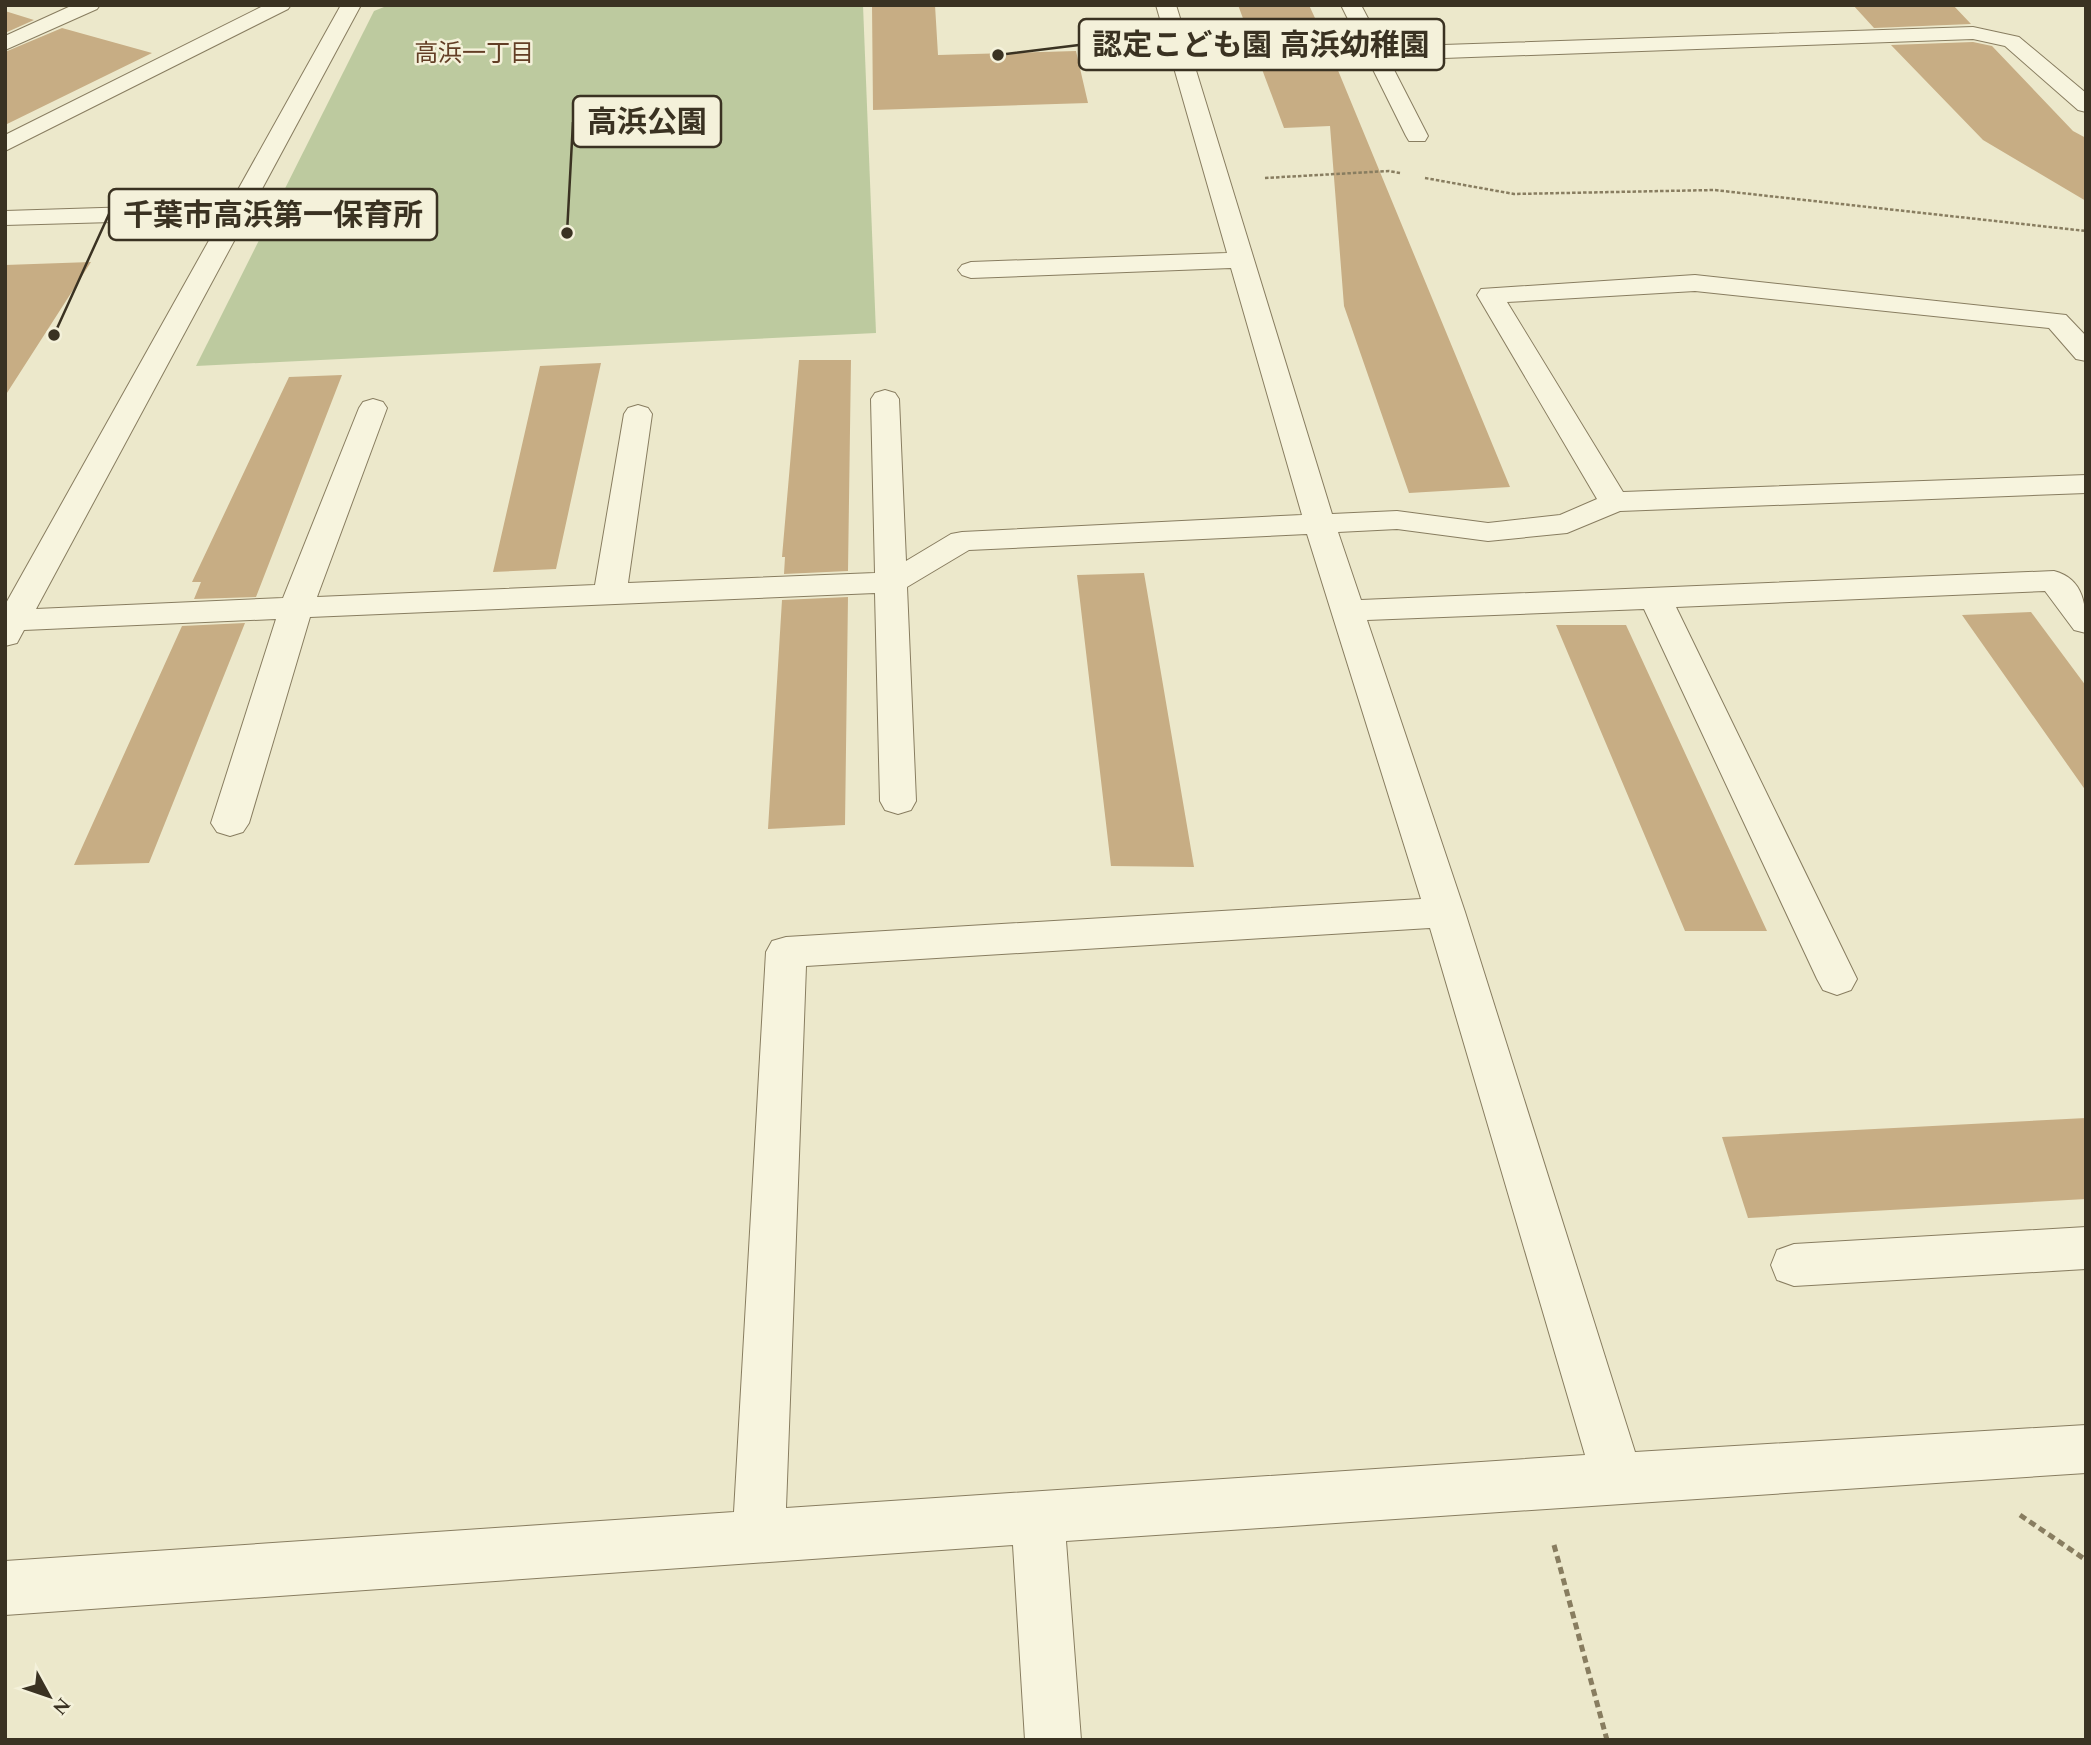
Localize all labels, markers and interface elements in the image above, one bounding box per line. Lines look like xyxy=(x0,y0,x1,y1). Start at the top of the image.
callout: 認定こども園 高浜幼稚園 xyxy=(1079,19,1444,70)
text: 認定こども園 高浜幼稚園 xyxy=(1092,23,1430,69)
district label: 高浜一丁目 xyxy=(414,36,534,72)
callout: 高浜公園 xyxy=(573,96,721,147)
text: 高浜公園 xyxy=(587,100,707,146)
callout: 千葉市高浜第一保育所 xyxy=(109,189,437,240)
text: 千葉市高浜第一保育所 xyxy=(123,193,423,239)
north arrow xyxy=(14,1661,84,1731)
text: N xyxy=(45,1691,77,1721)

